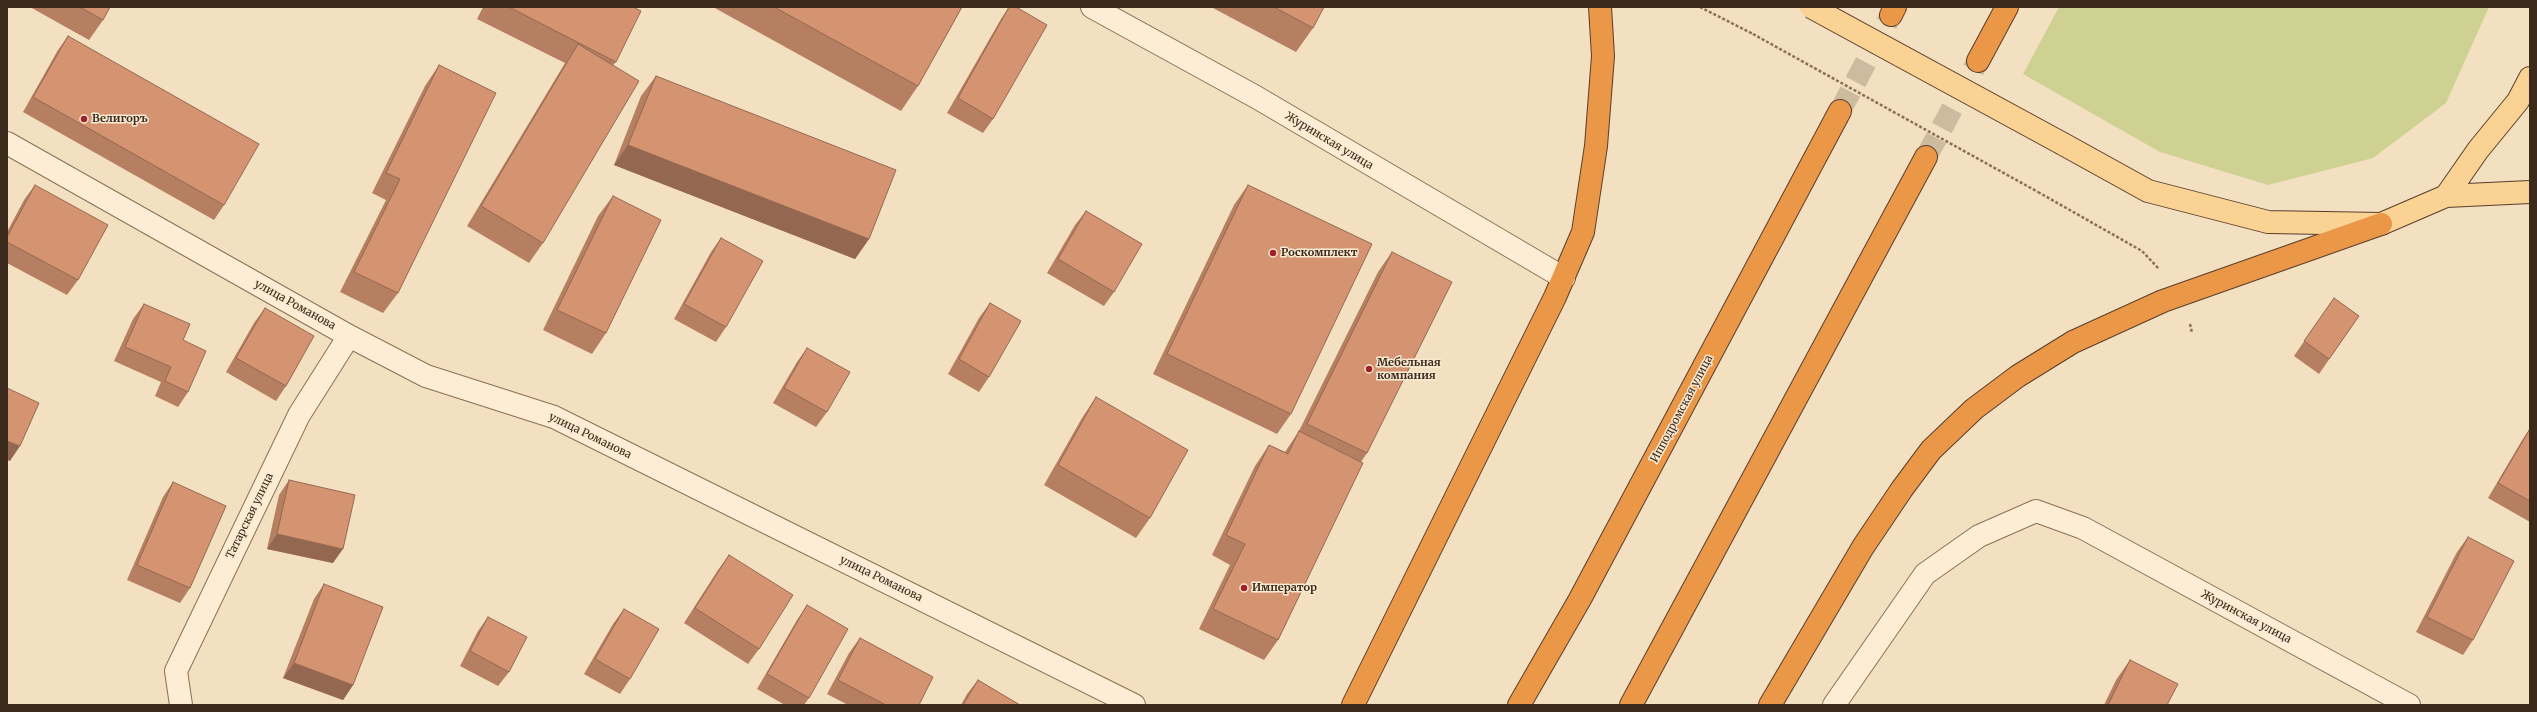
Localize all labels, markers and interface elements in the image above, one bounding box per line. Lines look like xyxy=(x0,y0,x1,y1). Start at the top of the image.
street label: Журинская улица xyxy=(1283,109,1375,173)
place label: Велигоръ xyxy=(92,112,148,126)
marker: Велигоръ xyxy=(79,114,89,124)
place label: Роскомплект xyxy=(1281,246,1358,260)
marker: Роскомплект xyxy=(1268,248,1278,258)
street label: улица Романова xyxy=(252,277,338,333)
street label: Ипподромская улица xyxy=(1648,353,1716,465)
place label: Мебельная компания xyxy=(1377,356,1441,382)
marker: Мебельная компания xyxy=(1364,364,1374,374)
street label: улица Романова xyxy=(546,410,634,462)
street label: Татарская улица xyxy=(223,471,277,561)
street label: улица Романова xyxy=(837,553,925,605)
place label: Император xyxy=(1252,581,1317,595)
marker: Император xyxy=(1239,583,1249,593)
street label: Журинская улица xyxy=(2199,588,2293,646)

